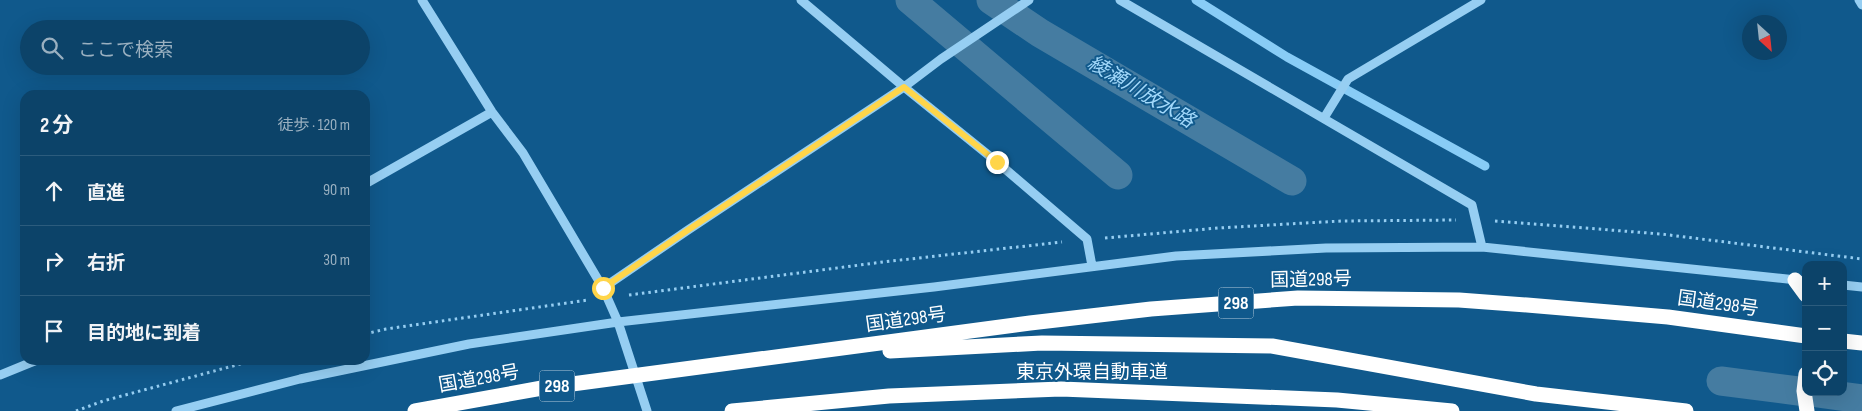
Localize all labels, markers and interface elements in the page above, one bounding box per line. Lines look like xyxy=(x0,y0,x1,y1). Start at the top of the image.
north arrow xyxy=(1742,15,1787,60)
search box xyxy=(20,20,370,75)
icon: search xyxy=(38,34,66,62)
text: ここで検索 xyxy=(78,39,173,62)
water label: 綾瀬川放水路 xyxy=(1083,51,1200,134)
text: 2 分 xyxy=(40,113,73,138)
text: 徒歩 · 120 m xyxy=(277,116,350,135)
route end xyxy=(986,151,1009,174)
icon: ahead xyxy=(40,177,68,205)
text: 90 m xyxy=(323,181,350,200)
text: 直進 xyxy=(87,182,125,205)
icon: right xyxy=(40,247,68,275)
text: 30 m xyxy=(323,251,350,270)
text: 右折 xyxy=(87,252,125,275)
map controls xyxy=(1802,261,1847,396)
button: + xyxy=(1802,261,1847,306)
street label: 国道298号 xyxy=(1270,268,1352,292)
route start xyxy=(592,277,615,300)
street label: 国道298号 xyxy=(1676,287,1760,321)
road number: 298 xyxy=(1218,288,1254,318)
street label: 国道298号 xyxy=(864,303,948,337)
button: − xyxy=(1802,306,1847,351)
icon: arrive xyxy=(40,317,68,345)
text: 目的地に到着 xyxy=(87,322,201,345)
button: locate xyxy=(1802,351,1847,396)
street label: 国道298号 xyxy=(437,361,521,397)
street label: 東京外環自動車道 xyxy=(1016,361,1168,384)
road number: 298 xyxy=(540,371,574,402)

